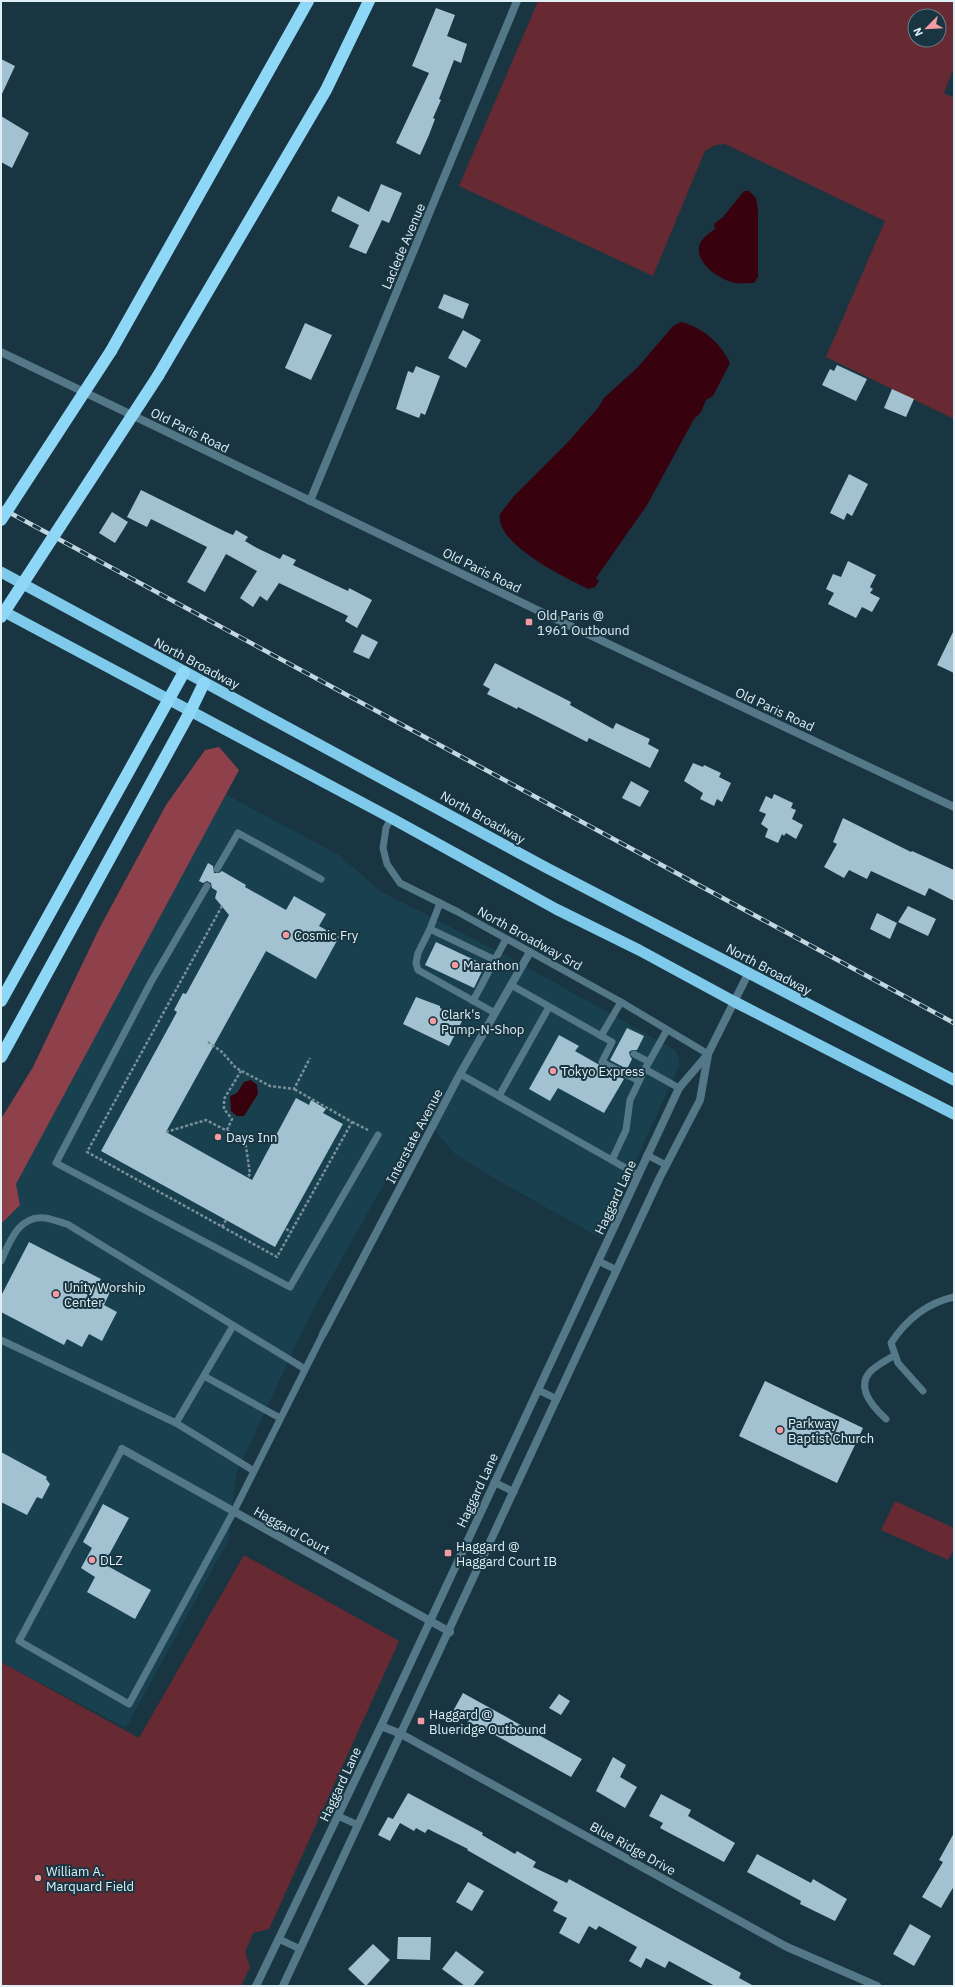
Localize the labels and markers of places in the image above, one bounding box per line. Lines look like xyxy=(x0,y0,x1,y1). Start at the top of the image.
place label: Old Paris @ 1961 Outbound xyxy=(537,607,630,639)
marker: Old Paris @ 1961 Outbound xyxy=(524,617,534,627)
place label: Cosmic Fry xyxy=(294,927,359,944)
marker: Cosmic Fry xyxy=(281,930,291,940)
place label: Marathon xyxy=(463,957,519,974)
marker: Marathon xyxy=(450,960,460,970)
place label: Clark's Pump-N-Shop xyxy=(441,1006,524,1038)
marker: Clark's Pump-N-Shop xyxy=(428,1016,438,1026)
place label: Tokyo Express xyxy=(561,1063,645,1080)
marker: Tokyo Express xyxy=(548,1066,558,1076)
place label: Days Inn xyxy=(226,1129,277,1146)
marker: Days Inn xyxy=(213,1132,223,1142)
place label: Unity Worship Center xyxy=(64,1279,146,1311)
marker: Unity Worship Center xyxy=(51,1289,61,1299)
place label: Parkway Baptist Church xyxy=(788,1415,874,1447)
marker: Parkway Baptist Church xyxy=(775,1425,785,1435)
place label: Haggard @ Haggard Court IB xyxy=(456,1538,557,1570)
marker: Haggard @ Haggard Court IB xyxy=(443,1548,453,1558)
place label: DLZ xyxy=(100,1552,123,1569)
marker: DLZ xyxy=(87,1555,97,1565)
place label: Haggard @ Blueridge Outbound xyxy=(429,1706,546,1738)
marker: Haggard @ Blueridge Outbound xyxy=(416,1716,426,1726)
place label: William A. Marquard Field xyxy=(46,1863,134,1895)
marker: William A. Marquard Field xyxy=(33,1873,43,1883)

